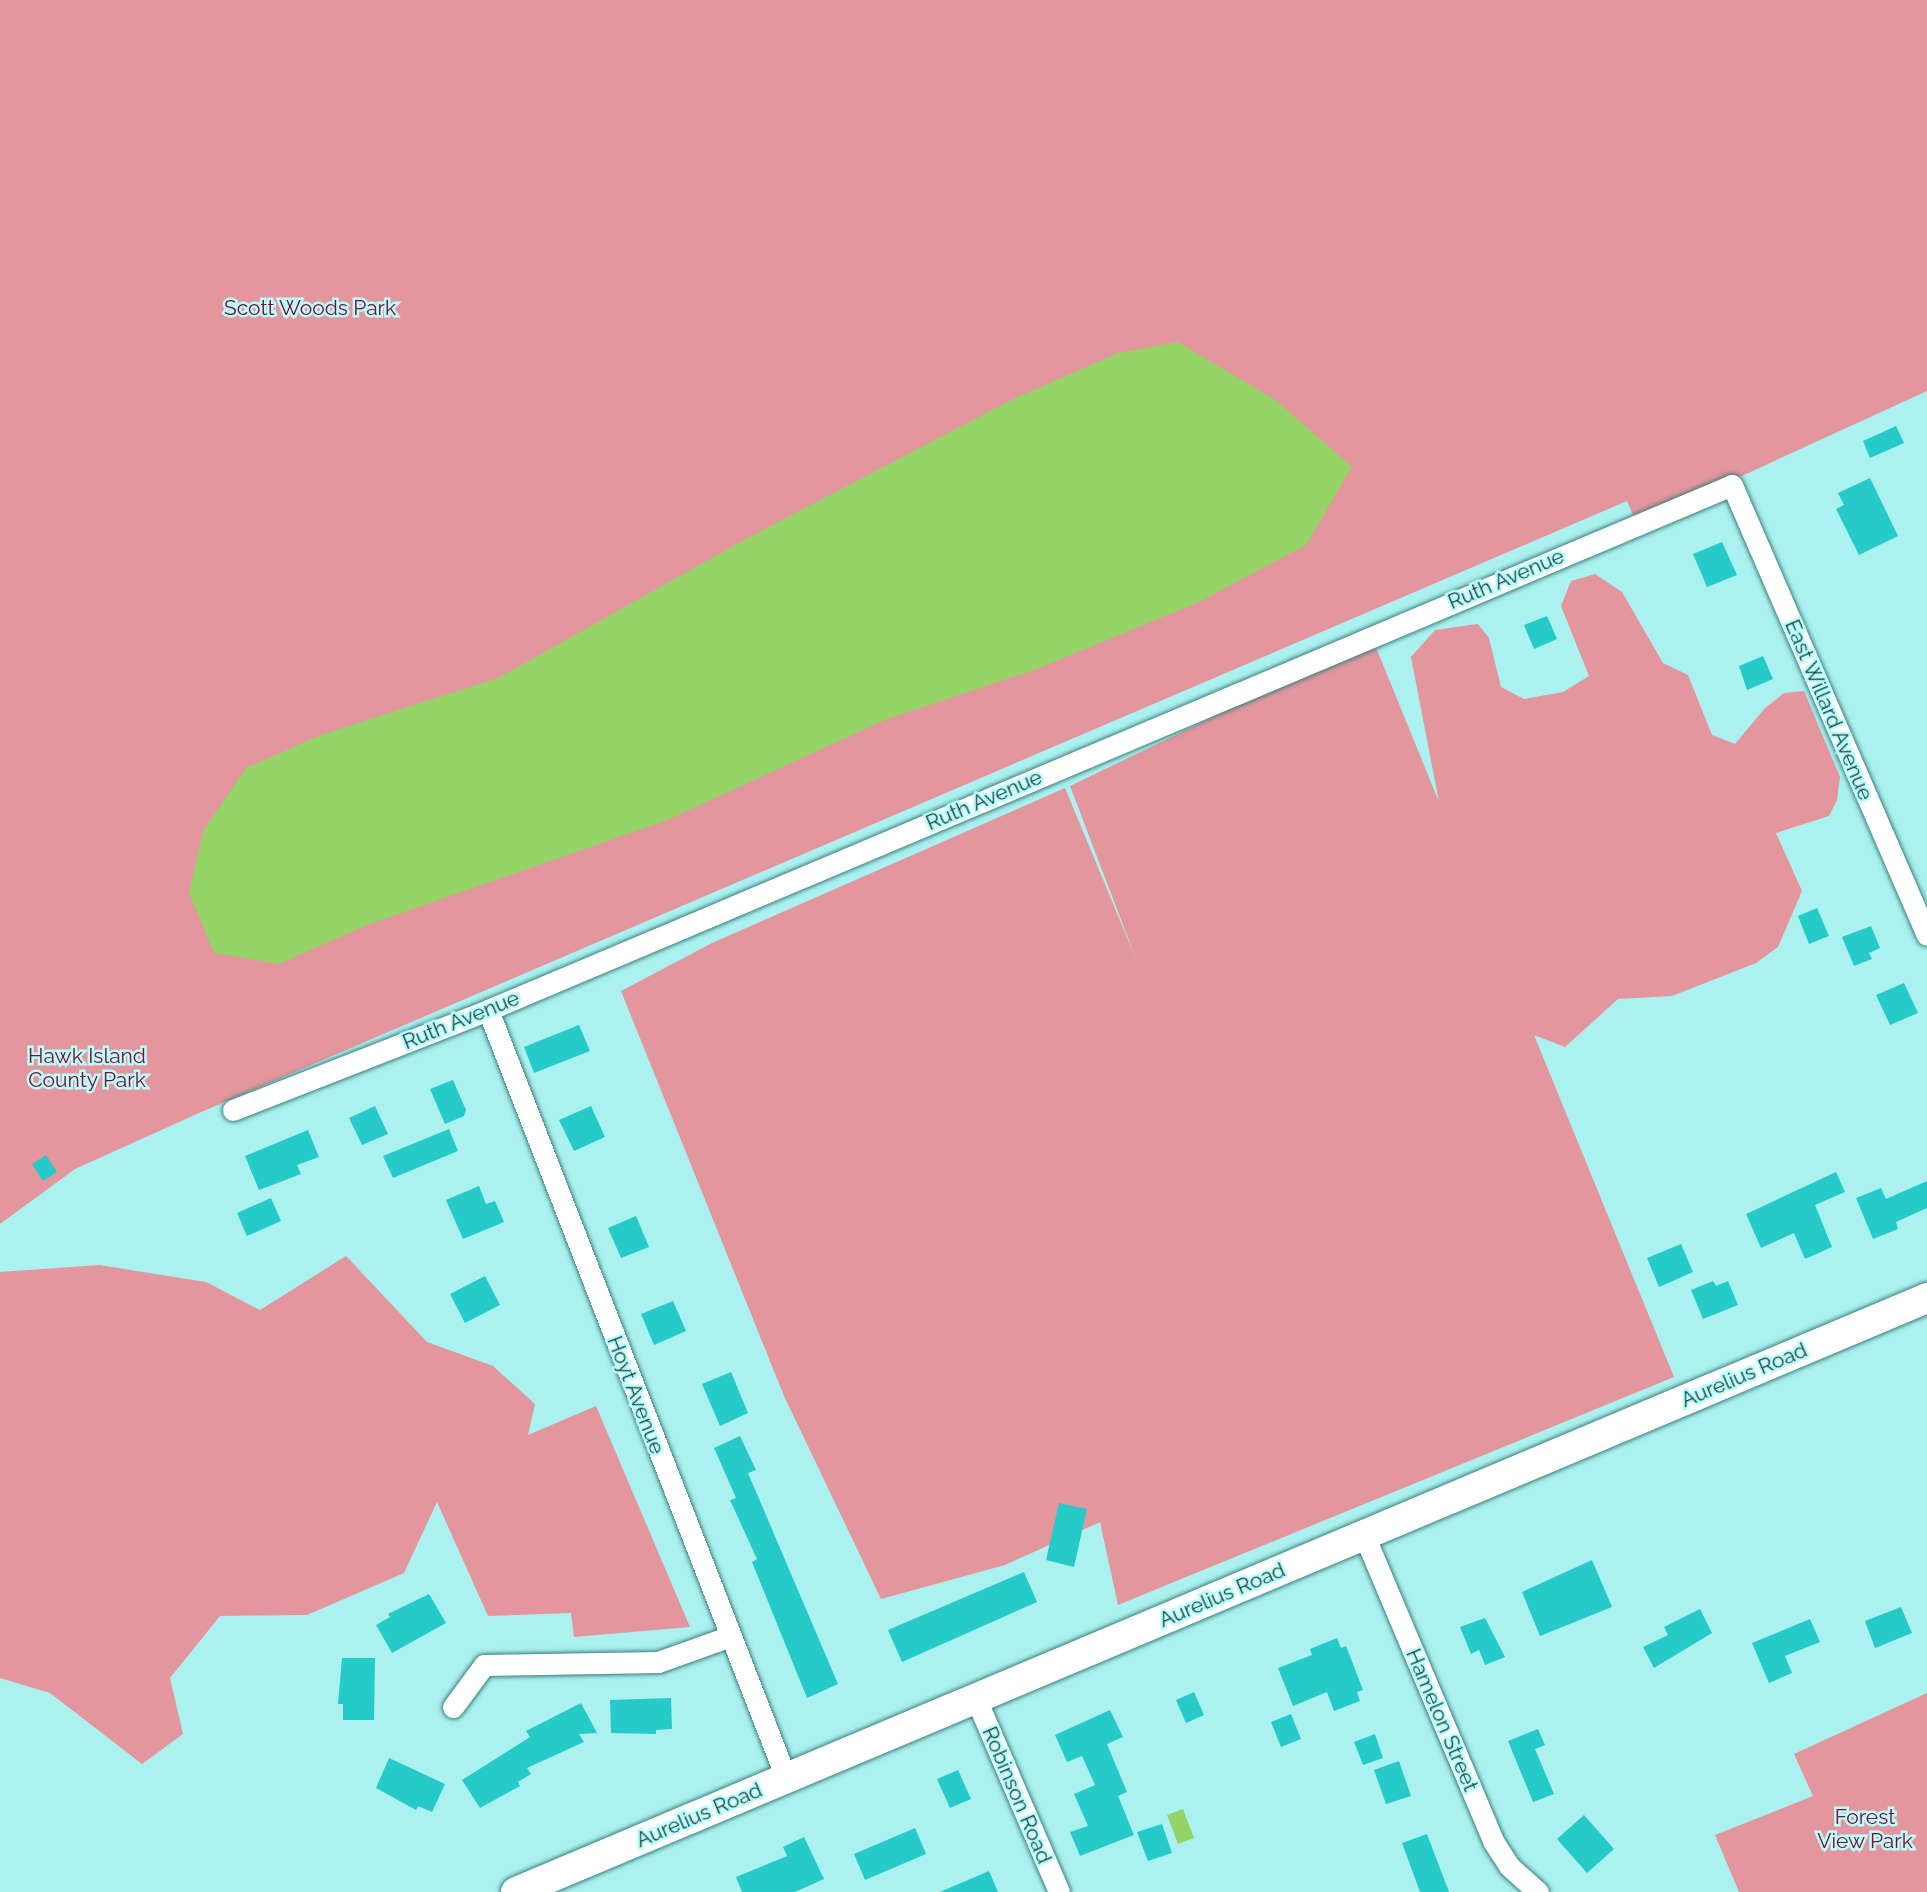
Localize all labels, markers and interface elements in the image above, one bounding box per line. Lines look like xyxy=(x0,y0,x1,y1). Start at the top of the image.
park label: Scott Woods Park xyxy=(224,295,396,321)
street label: Ruth Avenue xyxy=(1444,543,1568,615)
street label: East Willard Avenue xyxy=(1779,615,1879,805)
street label: Ruth Avenue xyxy=(922,764,1046,836)
street label: Ruth Avenue xyxy=(399,985,523,1055)
park label: Hawk Island County Park xyxy=(28,1043,146,1093)
street label: Hoyt Avenue xyxy=(602,1332,670,1458)
street label: Aurelius Road xyxy=(1677,1337,1811,1413)
street label: Aurelius Road xyxy=(1155,1557,1289,1633)
street label: Hamelon Street xyxy=(1401,1645,1483,1795)
street label: Robinson Road xyxy=(977,1723,1057,1867)
street label: Aurelius Road xyxy=(632,1777,766,1853)
park label: Forest View Park xyxy=(1817,1804,1913,1854)

